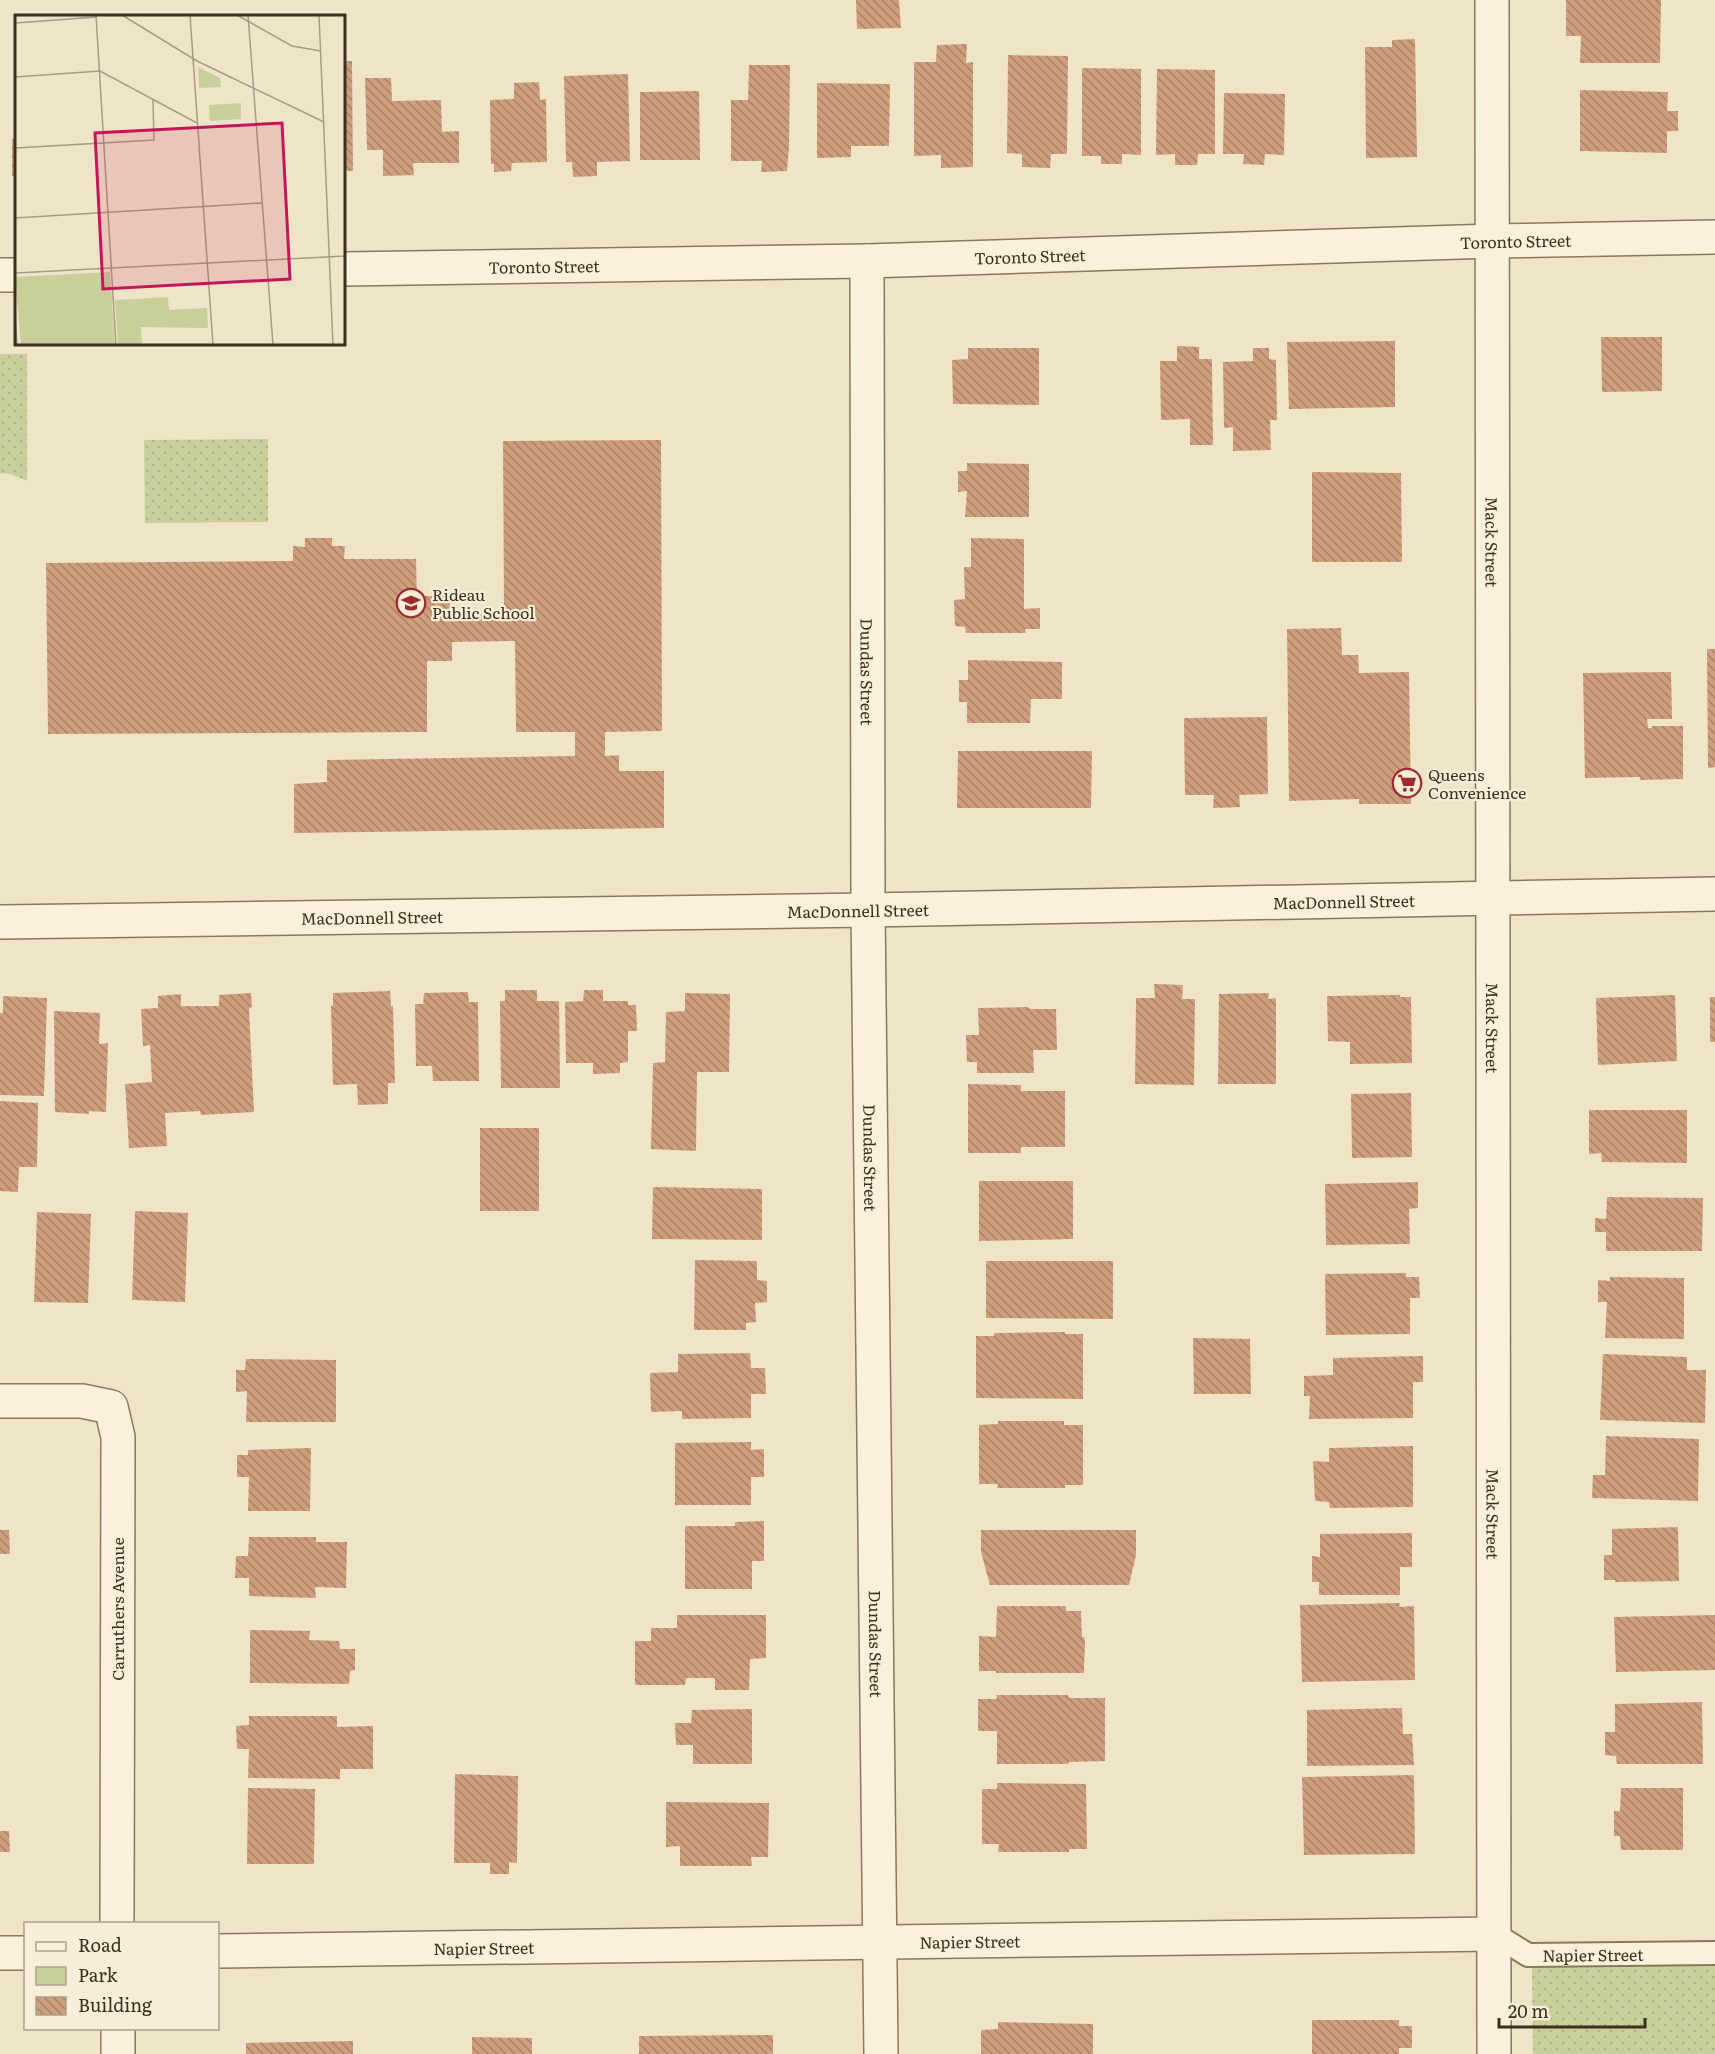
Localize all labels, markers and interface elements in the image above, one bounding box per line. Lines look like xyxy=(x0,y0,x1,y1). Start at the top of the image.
inset map xyxy=(15,15,345,345)
street label: Toronto Street xyxy=(1459,228,1572,254)
street label: Toronto Street xyxy=(974,242,1086,270)
street label: Toronto Street xyxy=(488,253,600,279)
street label: Mack Street xyxy=(1480,497,1505,588)
place label: Rideau Public School xyxy=(432,582,535,624)
school or university icon: Rideau Public School xyxy=(395,587,427,619)
street label: Dundas Street xyxy=(856,618,880,726)
place label: Queens Convenience xyxy=(1428,762,1526,804)
supermarket icon: Queens Convenience xyxy=(1391,767,1423,799)
street label: MacDonnell Street xyxy=(1272,888,1416,914)
street label: MacDonnell Street xyxy=(786,897,930,923)
street label: MacDonnell Street xyxy=(301,904,444,930)
street label: Mack Street xyxy=(1481,983,1505,1074)
street label: Dundas Street xyxy=(858,1104,883,1212)
street label: Mack Street xyxy=(1481,1469,1506,1560)
street label: Carruthers Avenue xyxy=(105,1537,129,1681)
street label: Dundas Street xyxy=(864,1590,889,1698)
legend xyxy=(24,1922,219,2030)
street label: Napier Street xyxy=(919,1928,1021,1954)
text: Road xyxy=(78,1931,122,1958)
street label: Napier Street xyxy=(433,1935,535,1960)
street label: Napier Street xyxy=(1542,1942,1644,1967)
text: Park xyxy=(78,1961,119,1988)
text: Building xyxy=(78,1991,153,2018)
scale bar xyxy=(1499,1991,1644,2029)
text: 20 m xyxy=(1508,1997,1549,2024)

